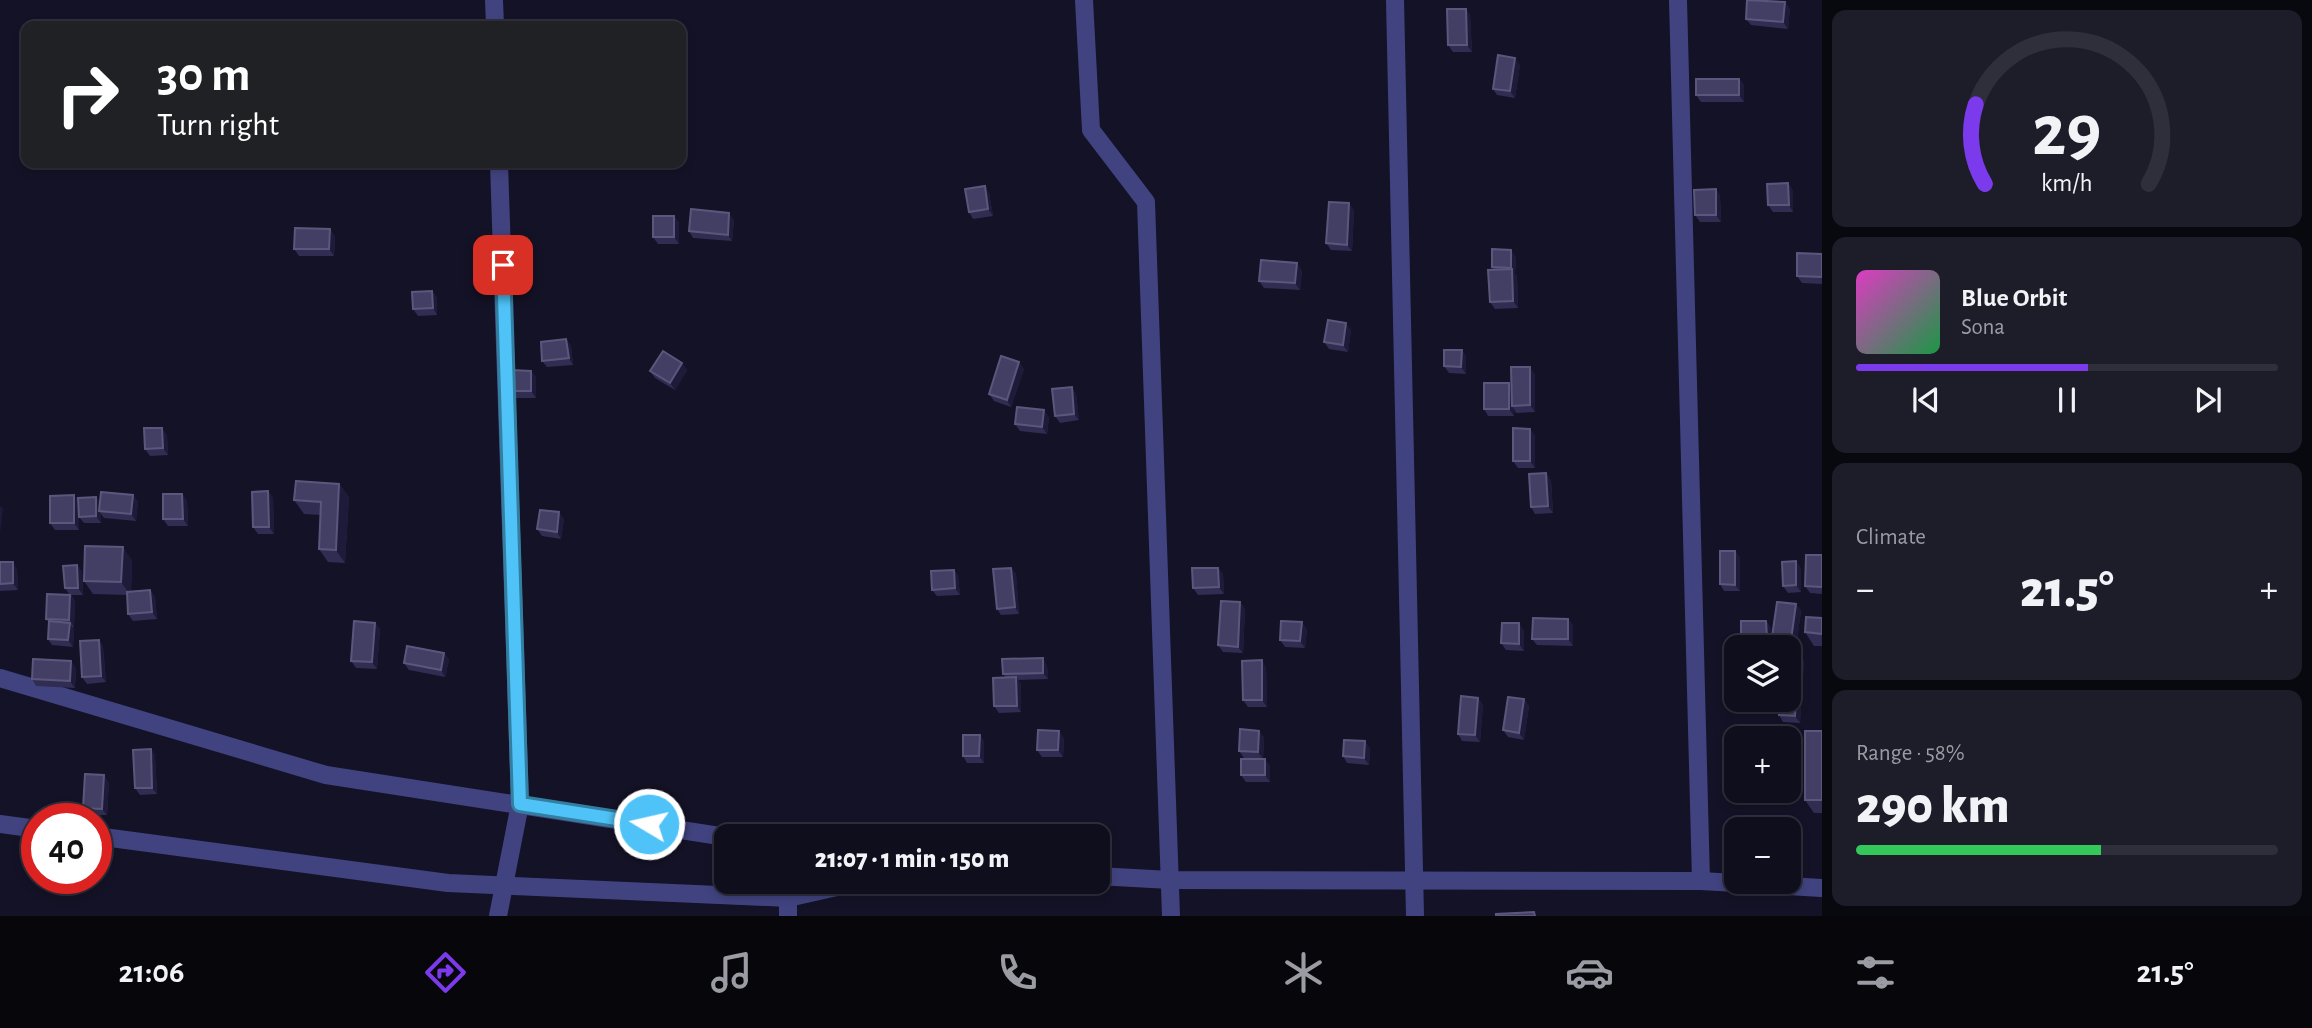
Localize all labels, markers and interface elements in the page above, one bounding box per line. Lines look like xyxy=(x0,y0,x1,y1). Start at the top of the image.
icon: right xyxy=(42,49,133,140)
text: 30 m xyxy=(157,51,251,100)
text: 29 xyxy=(2032,97,2102,170)
text: Turn right xyxy=(157,109,279,141)
text: km/h xyxy=(2041,171,2093,196)
pin xyxy=(473,235,533,295)
icon: arrive xyxy=(484,246,522,284)
text: Blue Orbit xyxy=(1961,285,2067,311)
text: Sona xyxy=(1961,316,2005,339)
icon: previous xyxy=(1907,381,1945,419)
icon: pause xyxy=(2048,381,2086,419)
icon: next xyxy=(2189,381,2227,419)
text: Climate xyxy=(1856,526,1926,549)
text: 21.5° xyxy=(2020,564,2114,616)
text: − xyxy=(1856,571,1874,609)
text: + xyxy=(2260,571,2278,609)
map controls xyxy=(1724,635,1801,894)
button: layers xyxy=(1724,635,1801,712)
button: + xyxy=(1724,726,1801,803)
text: Range · 58% xyxy=(1856,742,1965,765)
text: 290 km xyxy=(1856,780,2010,832)
position arrow xyxy=(612,787,686,861)
speed limit sign: 40 xyxy=(21,803,112,894)
button: − xyxy=(1724,817,1801,894)
text: 21:07 · 1 min · 150 m xyxy=(815,846,1009,872)
icon: directions xyxy=(421,948,470,997)
icon: music xyxy=(707,948,756,997)
icon: phone xyxy=(993,948,1042,997)
icon: climate xyxy=(1279,948,1328,997)
icon: car xyxy=(1565,948,1614,997)
icon: filters xyxy=(1851,948,1900,997)
text: 21:06 xyxy=(118,956,184,988)
text: 21.5° xyxy=(2136,956,2194,988)

